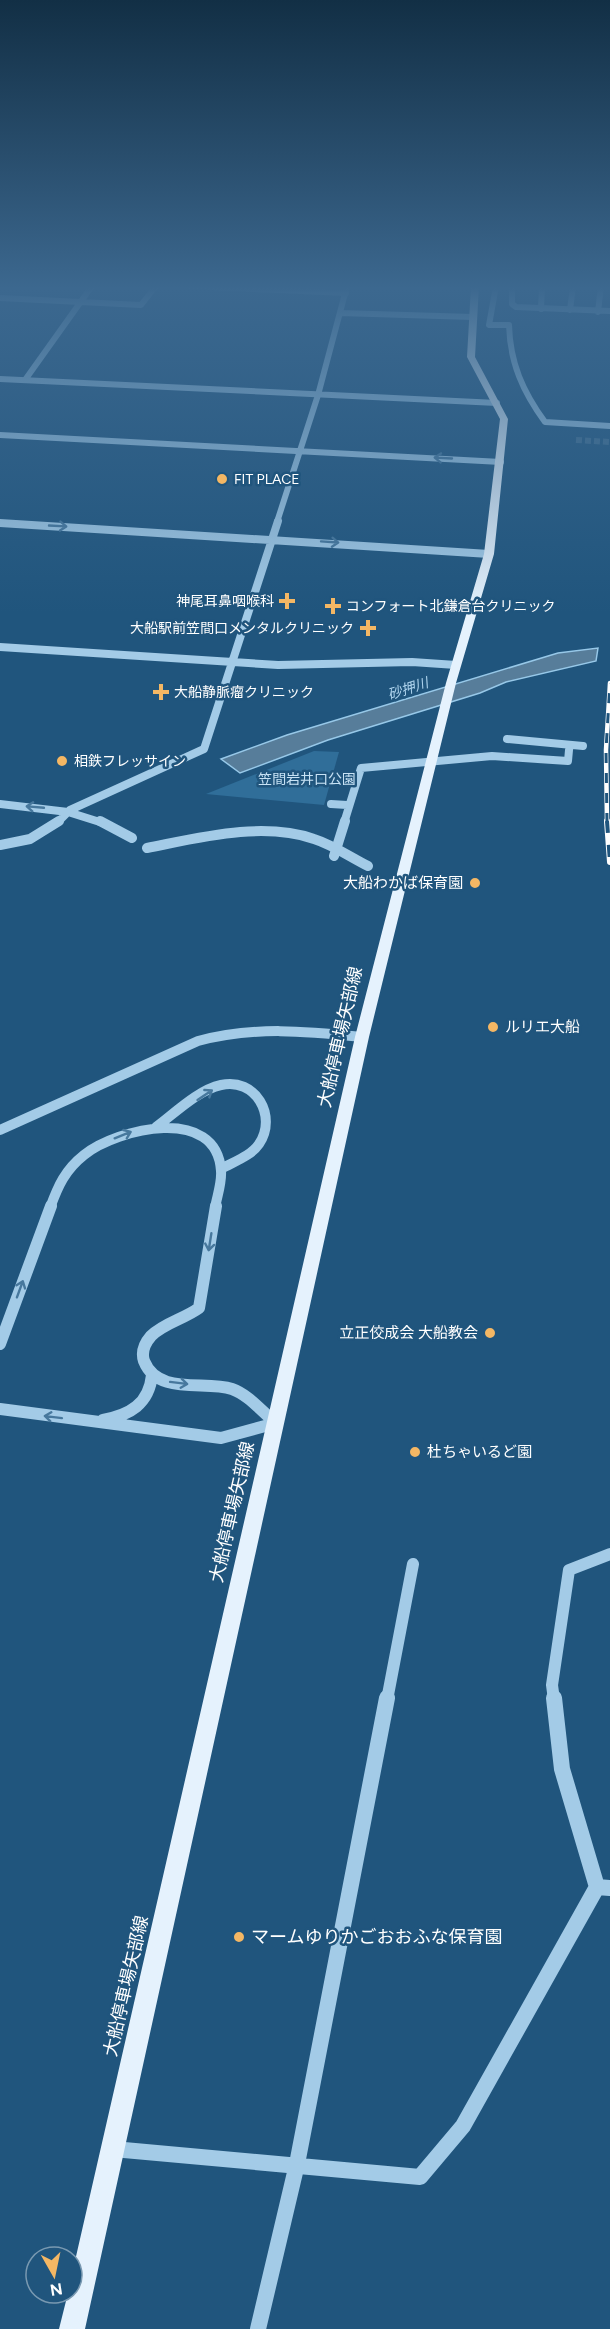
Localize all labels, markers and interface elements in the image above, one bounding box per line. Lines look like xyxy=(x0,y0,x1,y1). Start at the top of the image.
one-way arrow xyxy=(433,453,453,464)
place label: FIT PLACE xyxy=(234,471,300,488)
marker: FIT PLACE xyxy=(215,472,229,486)
one-way arrow xyxy=(48,521,68,532)
one-way arrow xyxy=(319,537,339,548)
marker: 神尾耳鼻咽喉科 xyxy=(278,592,296,610)
place label: 神尾耳鼻咽喉科 xyxy=(176,593,274,610)
marker: コンフォート北鎌倉台クリニック xyxy=(324,597,342,615)
place label: コンフォート北鎌倉台クリニック xyxy=(346,598,556,615)
marker: 大船駅前笠間口メンタルクリニック xyxy=(359,619,377,637)
place label: 大船駅前笠間口メンタルクリニック xyxy=(130,620,354,637)
water label: 砂押川 xyxy=(385,674,433,704)
marker: 大船静脈瘤クリニック xyxy=(152,683,170,701)
place label: 大船静脈瘤クリニック xyxy=(174,684,314,701)
place label: 相鉄フレッサイン xyxy=(74,753,186,770)
marker: 相鉄フレッサイン xyxy=(55,754,69,768)
park label: 笠間岩井口公園 xyxy=(258,771,356,788)
one-way arrow xyxy=(25,801,45,812)
place label: 大船わかば保育園 xyxy=(343,874,463,892)
marker: 大船わかば保育園 xyxy=(468,876,482,890)
street label: 大船停車場矢部線 xyxy=(313,964,367,1110)
place label: ルリエ大船 xyxy=(505,1018,580,1036)
marker: ルリエ大船 xyxy=(486,1020,500,1034)
one-way arrow xyxy=(196,1088,213,1101)
one-way arrow xyxy=(113,1129,131,1140)
one-way arrow xyxy=(204,1232,215,1252)
one-way arrow xyxy=(16,1280,27,1299)
place label: 立正佼成会 大船教会 xyxy=(339,1324,478,1342)
marker: 立正佼成会 大船教会 xyxy=(483,1326,497,1340)
one-way arrow xyxy=(169,1378,189,1389)
one-way arrow xyxy=(43,1411,63,1422)
street label: 大船停車場矢部線 xyxy=(205,1439,259,1585)
place label: 杜ちゃいるど園 xyxy=(427,1443,532,1461)
marker: 杜ちゃいるど園 xyxy=(408,1445,422,1459)
street label: 大船停車場矢部線 xyxy=(99,1913,153,2059)
place label: マームゆりかごおおふな保育園 xyxy=(251,1926,502,1948)
marker: マームゆりかごおおふな保育園 xyxy=(232,1930,246,1944)
north arrow xyxy=(24,2245,84,2305)
text: N xyxy=(49,2279,64,2300)

